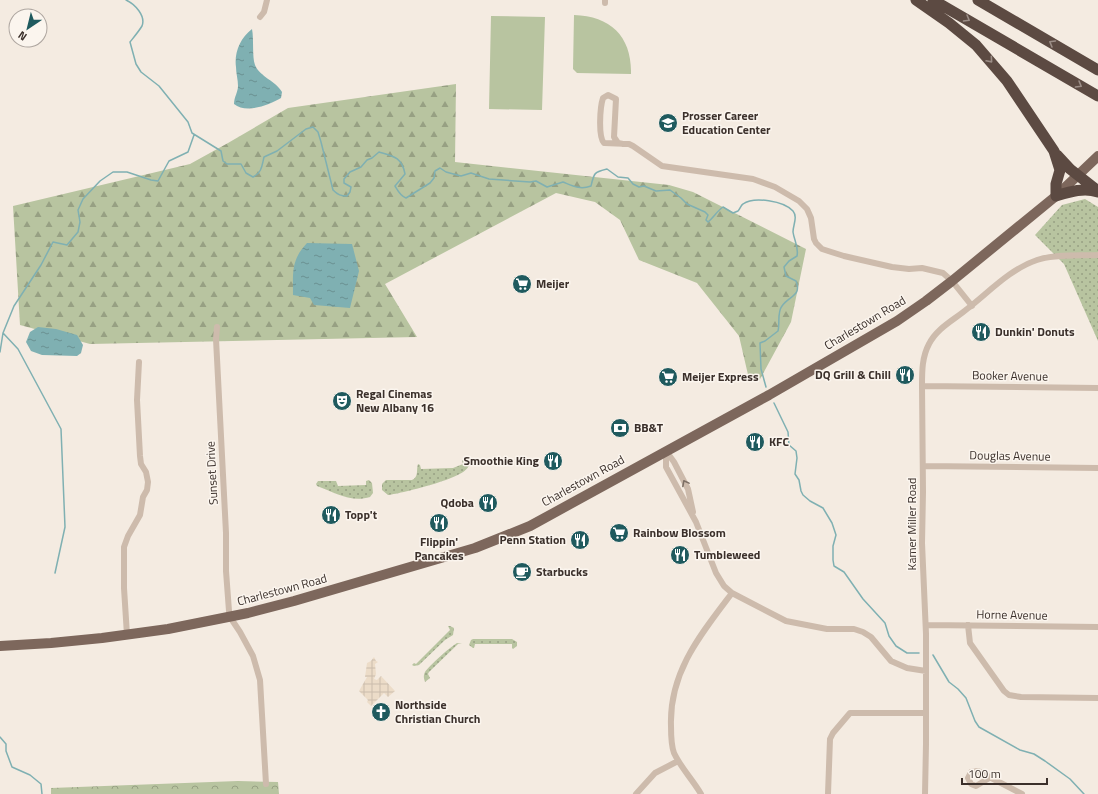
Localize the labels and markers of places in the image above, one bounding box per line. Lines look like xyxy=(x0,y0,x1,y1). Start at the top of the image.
place label: Prosser Career Education Center xyxy=(682,106,771,139)
school or university icon: Prosser Career Education Center xyxy=(657,112,679,134)
supermarket icon: Meijer xyxy=(511,273,533,295)
place label: Meijer xyxy=(536,274,570,293)
restaurant icon: Dunkin' Donuts xyxy=(970,321,992,343)
place label: Dunkin' Donuts xyxy=(995,322,1075,341)
restaurant icon: DQ Grill & Chill xyxy=(894,364,916,386)
place label: DQ Grill & Chill xyxy=(815,365,891,384)
supermarket icon: Meijer Express xyxy=(657,366,679,388)
place label: Meijer Express xyxy=(682,367,759,386)
place label: Regal Cinemas New Albany 16 xyxy=(356,384,434,417)
theatre icon: Regal Cinemas New Albany 16 xyxy=(331,390,353,412)
bank icon: BB&T xyxy=(609,417,631,439)
place label: BB&T xyxy=(634,418,664,437)
restaurant icon: KFC xyxy=(744,431,766,453)
place label: KFC xyxy=(769,432,789,451)
restaurant icon: Smoothie King xyxy=(542,450,564,472)
place label: Smoothie King xyxy=(464,451,540,470)
restaurant icon: Qdoba xyxy=(477,492,499,514)
place label: Qdoba xyxy=(441,493,474,512)
restaurant icon: Topp't xyxy=(320,504,342,526)
place label: Topp't xyxy=(345,505,378,524)
restaurant icon: Flippin' Pancakes xyxy=(428,512,450,534)
supermarket icon: Rainbow Blossom xyxy=(608,522,630,544)
place label: Rainbow Blossom xyxy=(633,523,726,542)
restaurant icon: Penn Station xyxy=(569,529,591,551)
place label: Penn Station xyxy=(499,530,566,549)
place label: Flippin' Pancakes xyxy=(414,532,464,565)
restaurant icon: Tumbleweed xyxy=(669,544,691,566)
place label: Tumbleweed xyxy=(694,545,760,564)
cafe icon: Starbucks xyxy=(511,561,533,583)
place label: Starbucks xyxy=(536,562,588,581)
place label: Northside Christian Church xyxy=(395,695,481,728)
church icon: Northside Christian Church xyxy=(370,701,392,723)

